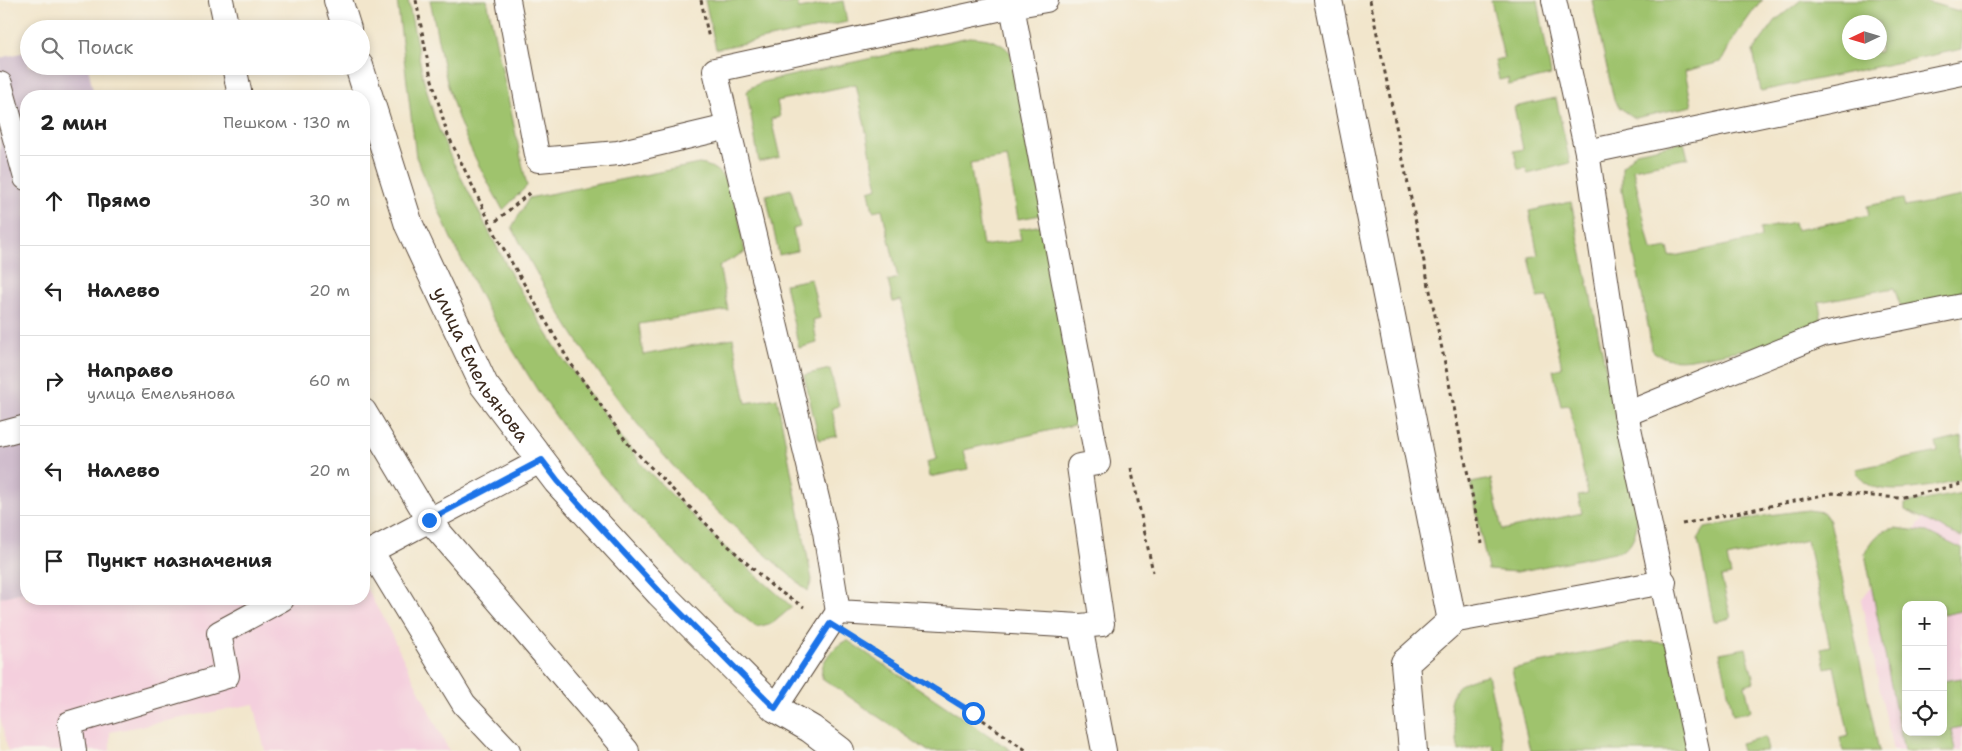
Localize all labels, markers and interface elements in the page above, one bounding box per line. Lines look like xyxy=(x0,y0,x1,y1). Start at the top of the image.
north arrow xyxy=(1842,15,1887,60)
search box xyxy=(20,20,370,75)
icon: search xyxy=(38,34,66,62)
text: Поиск xyxy=(78,35,133,60)
text: 2 мин xyxy=(40,109,107,137)
text: Пешком · 130 m xyxy=(223,112,350,133)
icon: ahead xyxy=(40,187,68,215)
text: Прямо xyxy=(87,188,151,213)
text: 30 m xyxy=(309,190,350,211)
icon: left xyxy=(40,277,68,305)
text: Налево xyxy=(87,278,160,303)
text: 20 m xyxy=(309,280,350,301)
street label: улица Емельянова xyxy=(427,283,535,448)
text: Направо xyxy=(87,358,173,383)
icon: right xyxy=(40,367,68,395)
text: 60 m xyxy=(309,370,350,391)
text: улица Емельянова xyxy=(87,383,235,404)
icon: left xyxy=(40,457,68,485)
text: Налево xyxy=(87,458,160,483)
text: 20 m xyxy=(309,460,350,481)
route end xyxy=(418,509,441,532)
icon: arrive xyxy=(40,547,68,575)
text: Пункт назначения xyxy=(87,548,272,573)
map controls xyxy=(1902,601,1947,736)
button: + xyxy=(1902,601,1947,646)
button: − xyxy=(1902,646,1947,691)
button: locate xyxy=(1902,691,1947,736)
route start xyxy=(962,702,985,725)

